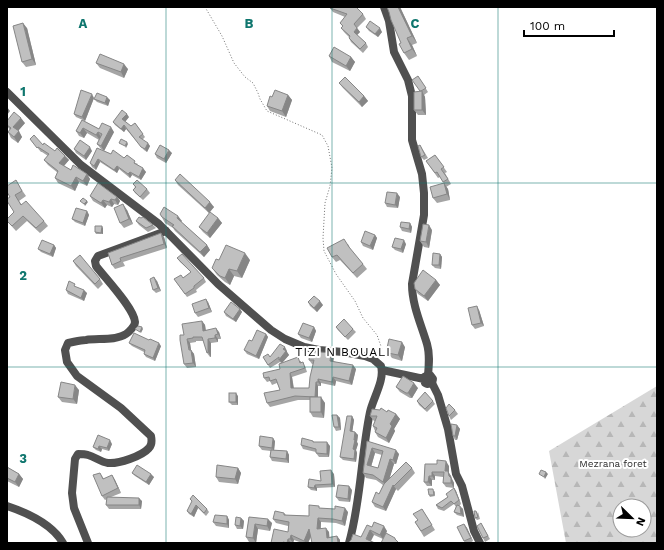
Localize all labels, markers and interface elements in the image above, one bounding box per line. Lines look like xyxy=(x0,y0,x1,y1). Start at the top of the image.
scale bar xyxy=(524,12,614,38)
text: A xyxy=(79,16,88,31)
text: B xyxy=(245,16,254,31)
text: C xyxy=(411,16,420,31)
text: 100 m xyxy=(530,19,565,33)
text: 1 xyxy=(20,84,26,99)
text: 2 xyxy=(19,268,27,283)
district label: TIZI N BOUALI xyxy=(295,345,391,359)
text: 3 xyxy=(19,451,27,466)
park label: Mezrana foret xyxy=(579,458,648,469)
north arrow xyxy=(612,498,652,538)
text: N xyxy=(633,515,648,528)

